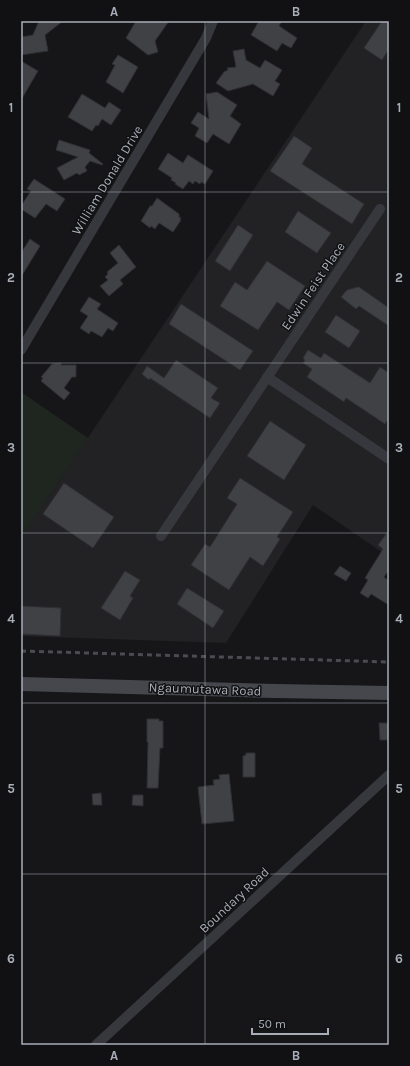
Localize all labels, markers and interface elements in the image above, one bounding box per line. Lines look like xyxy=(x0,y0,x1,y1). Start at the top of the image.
text: A xyxy=(110,4,118,19)
text: B xyxy=(292,4,300,19)
text: 1 xyxy=(9,100,13,115)
text: 1 xyxy=(397,100,401,115)
street label: William Donald Drive xyxy=(68,122,146,237)
street label: Edwin Feist Place xyxy=(278,239,348,333)
text: 2 xyxy=(7,270,15,285)
text: 2 xyxy=(395,270,403,285)
text: 3 xyxy=(7,440,15,455)
text: 3 xyxy=(395,440,403,455)
text: 4 xyxy=(7,611,15,626)
text: 4 xyxy=(395,611,403,626)
street label: Ngaumutawa Road xyxy=(148,680,262,698)
text: 5 xyxy=(7,781,15,796)
text: 5 xyxy=(395,781,403,796)
street label: Boundary Road xyxy=(196,864,272,936)
text: 6 xyxy=(7,951,15,966)
text: 6 xyxy=(395,951,403,966)
scale bar xyxy=(252,1010,328,1036)
text: 50 m xyxy=(258,1017,286,1031)
text: A xyxy=(110,1048,118,1063)
text: B xyxy=(292,1048,300,1063)

